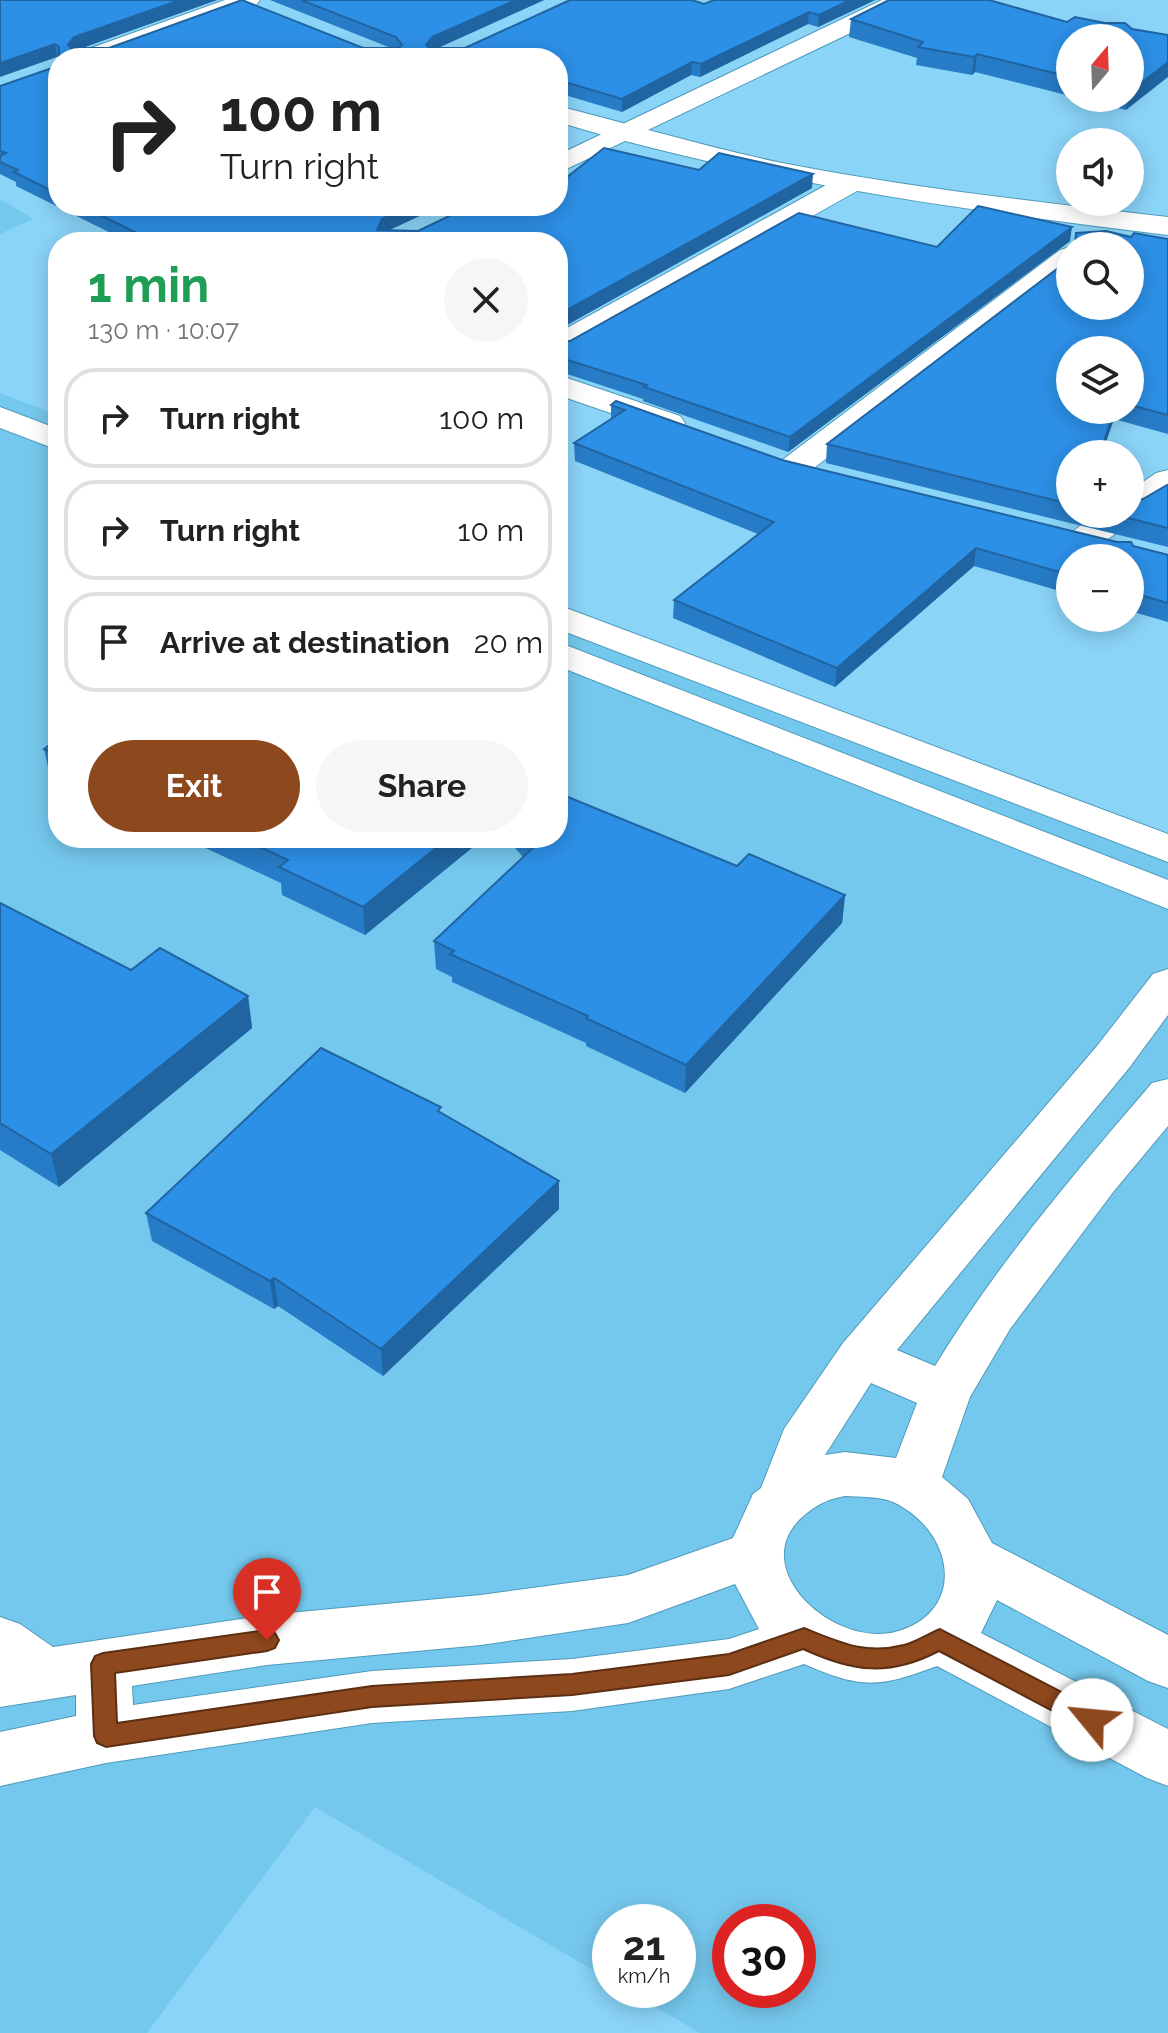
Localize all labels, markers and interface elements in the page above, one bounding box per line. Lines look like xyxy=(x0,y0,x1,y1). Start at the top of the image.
north arrow xyxy=(1056,24,1144,112)
map controls xyxy=(1056,24,1144,632)
text: 100 m xyxy=(220,78,382,144)
icon: right xyxy=(88,80,192,184)
button: sound xyxy=(1056,128,1144,216)
text: Turn right xyxy=(220,145,379,187)
button: search xyxy=(1056,232,1144,320)
text: 1 min xyxy=(88,257,209,313)
button: close xyxy=(444,258,528,342)
text: 130 m · 10:07 xyxy=(88,315,239,345)
button: layers xyxy=(1056,336,1144,424)
icon: right xyxy=(92,396,136,440)
text: Turn right xyxy=(160,401,300,436)
text: 100 m xyxy=(439,401,524,436)
button: + xyxy=(1056,440,1144,528)
icon: right xyxy=(92,508,136,552)
text: Turn right xyxy=(160,513,300,548)
text: 10 m xyxy=(458,513,524,548)
button: − xyxy=(1056,544,1144,632)
icon: arrive xyxy=(92,620,136,664)
text: Arrive at destination xyxy=(160,625,450,660)
text: 20 m xyxy=(474,625,543,660)
button: Exit xyxy=(88,740,300,832)
button: Share xyxy=(316,740,528,832)
pin xyxy=(233,1558,301,1640)
icon: arrive xyxy=(245,1570,289,1614)
position arrow xyxy=(1050,1678,1134,1762)
speed limit sign: 30 xyxy=(712,1904,816,2008)
text: 21 xyxy=(623,1922,665,1969)
text: km/h xyxy=(618,1964,670,1988)

